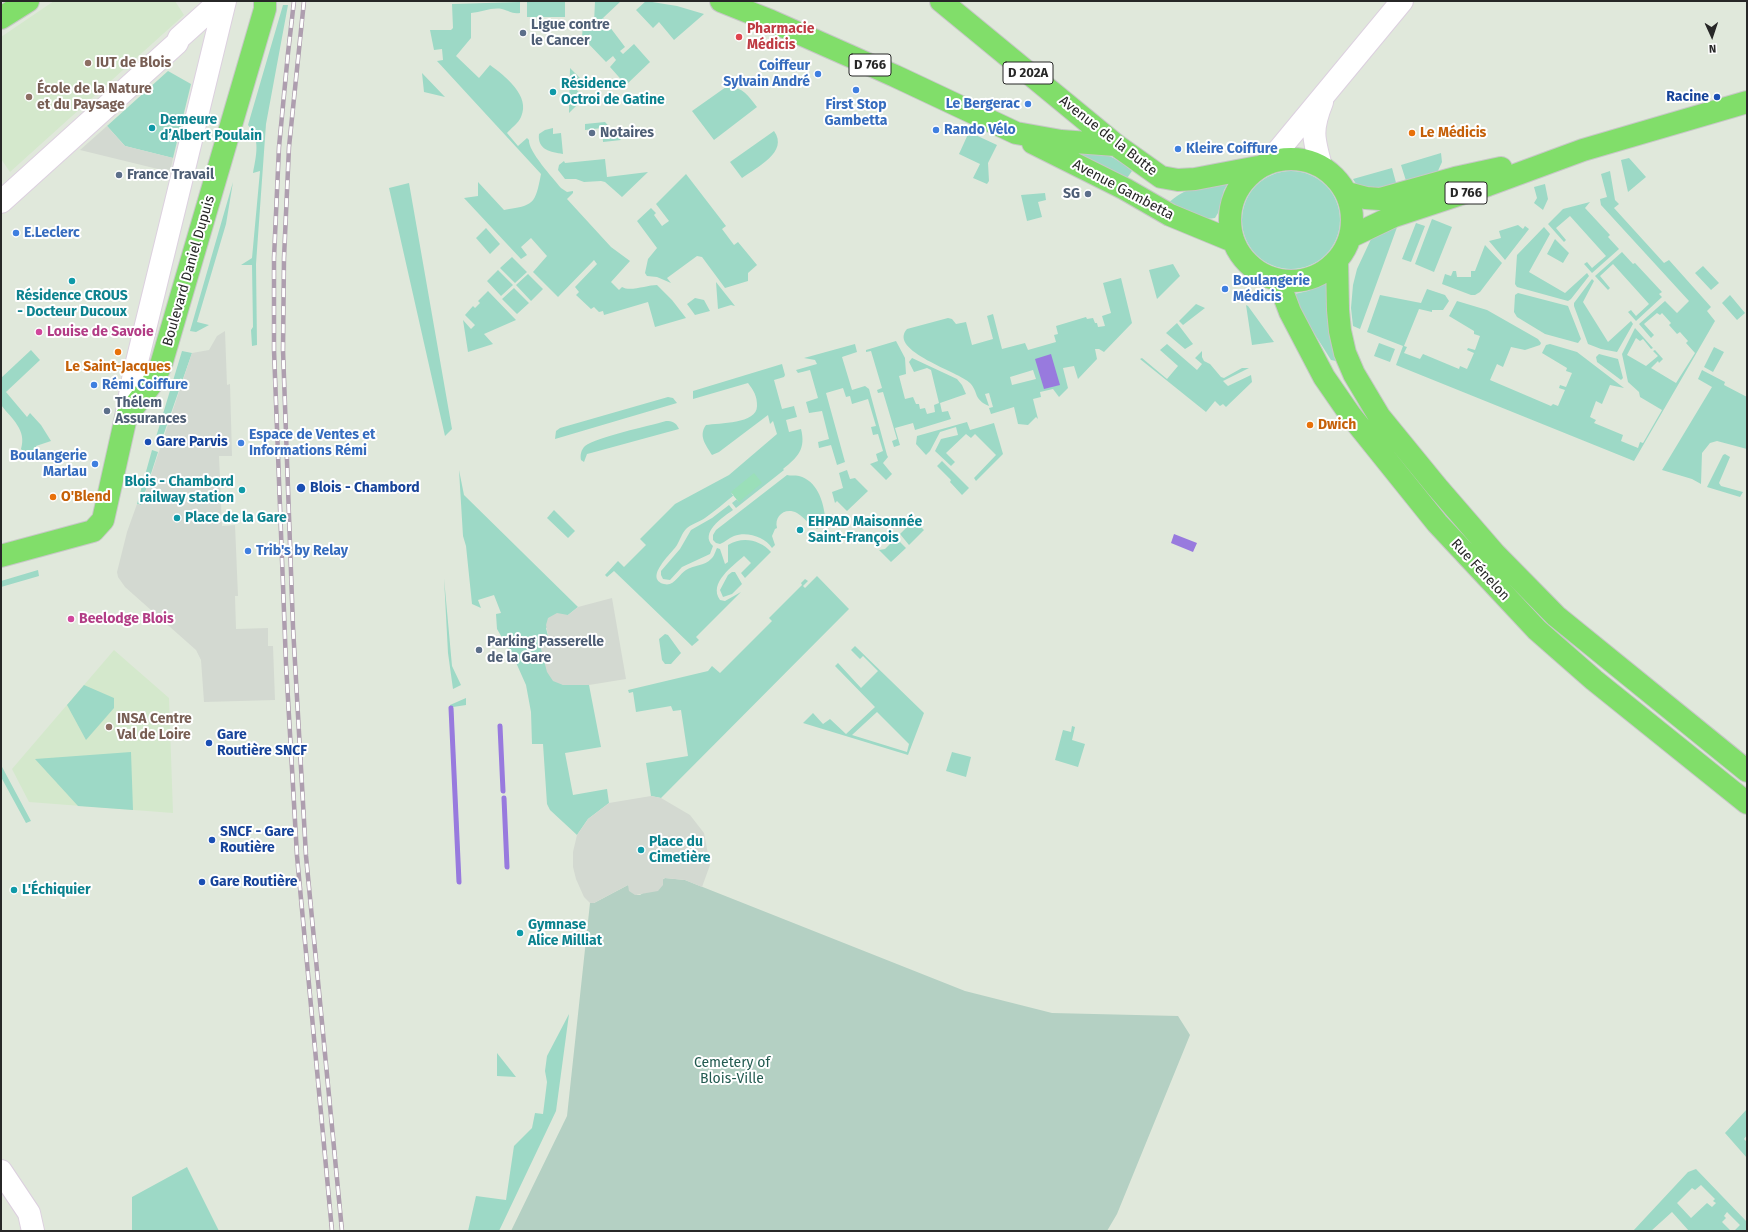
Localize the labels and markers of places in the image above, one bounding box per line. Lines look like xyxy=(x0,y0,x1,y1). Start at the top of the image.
place label: Ligue contre le Cancer xyxy=(531,17,610,50)
place label: Pharmacie Médicis xyxy=(747,21,814,54)
marker: Ligue contre le Cancer xyxy=(518,28,528,38)
marker: Pharmacie Médicis xyxy=(734,32,744,42)
place label: IUT de Blois xyxy=(96,55,171,71)
marker: IUT de Blois xyxy=(83,58,93,68)
place label: Coiffeur Sylvain André xyxy=(723,58,810,90)
marker: Coiffeur Sylvain André xyxy=(813,69,823,79)
place label: Résidence Octroi de Gatine xyxy=(561,76,665,108)
place label: École de la Nature et du Paysage xyxy=(37,81,152,114)
marker: First Stop Gambetta xyxy=(851,85,861,95)
marker: Résidence Octroi de Gatine xyxy=(548,87,558,97)
place label: Racine xyxy=(1666,89,1709,105)
marker: École de la Nature et du Paysage xyxy=(24,92,34,102)
marker: Racine xyxy=(1712,92,1722,102)
place label: Le Bergerac xyxy=(946,96,1020,112)
place label: First Stop Gambetta xyxy=(825,97,887,130)
marker: Le Bergerac xyxy=(1023,99,1033,109)
place label: Demeure d’Albert Poulain xyxy=(160,112,262,144)
place label: Rando Vélo xyxy=(944,122,1016,138)
marker: Demeure d’Albert Poulain xyxy=(147,123,157,133)
place label: Notaires xyxy=(600,125,654,141)
marker: Rando Vélo xyxy=(931,125,941,135)
place label: Le Médicis xyxy=(1420,125,1486,141)
marker: Notaires xyxy=(587,128,597,138)
marker: Le Médicis xyxy=(1407,128,1417,138)
place label: Kleire Coiffure xyxy=(1186,141,1278,157)
marker: Kleire Coiffure xyxy=(1173,144,1183,154)
place label: France Travail xyxy=(127,167,214,183)
marker: France Travail xyxy=(114,170,124,180)
place label: SG xyxy=(1063,186,1080,202)
marker: SG xyxy=(1083,189,1093,199)
place label: E.Leclerc xyxy=(24,225,80,241)
marker: E.Leclerc xyxy=(11,228,21,238)
place label: Boulangerie Médicis xyxy=(1233,273,1310,306)
marker: Résidence CROUS - Docteur Ducoux xyxy=(67,276,77,286)
marker: Boulangerie Médicis xyxy=(1220,284,1230,294)
place label: Résidence CROUS - Docteur Ducoux xyxy=(16,288,128,320)
place label: Louise de Savoie xyxy=(47,324,154,340)
marker: Louise de Savoie xyxy=(34,327,44,337)
marker: Le Saint-Jacques xyxy=(113,347,123,357)
place label: Le Saint-Jacques xyxy=(65,359,171,375)
place label: Rémi Coiffure xyxy=(102,377,188,393)
marker: Rémi Coiffure xyxy=(89,380,99,390)
place label: Thélem Assurances xyxy=(115,395,186,428)
marker: Thélem Assurances xyxy=(102,406,112,416)
place label: Dwich xyxy=(1318,417,1356,433)
marker: Dwich xyxy=(1305,420,1315,430)
place label: Espace de Ventes et Informations Rémi xyxy=(249,427,375,460)
place label: Gare Parvis xyxy=(156,434,228,450)
marker: Gare Parvis xyxy=(143,437,153,447)
marker: Espace de Ventes et Informations Rémi xyxy=(236,438,246,448)
place label: Boulangerie Marlau xyxy=(10,448,87,480)
marker: Boulangerie Marlau xyxy=(90,459,100,469)
place label: Blois - Chambord railway station xyxy=(124,474,234,506)
place label: Blois - Chambord xyxy=(310,480,420,496)
marker: Blois - Chambord xyxy=(295,482,307,494)
marker: Blois - Chambord railway station xyxy=(237,485,247,495)
place label: O'Blend xyxy=(61,489,111,505)
marker: O'Blend xyxy=(48,492,58,502)
place label: Place de la Gare xyxy=(185,510,287,526)
marker: Place de la Gare xyxy=(172,513,182,523)
place label: EHPAD Maisonnée Saint-François xyxy=(808,514,922,546)
marker: EHPAD Maisonnée Saint-François xyxy=(795,525,805,535)
place label: Trib's by Relay xyxy=(256,543,348,559)
marker: Trib's by Relay xyxy=(243,546,253,556)
place label: Beelodge Blois xyxy=(79,611,174,627)
marker: Beelodge Blois xyxy=(66,614,76,624)
place label: Parking Passerelle de la Gare xyxy=(487,634,604,666)
marker: Parking Passerelle de la Gare xyxy=(474,645,484,655)
place label: INSA Centre Val de Loire xyxy=(117,711,192,744)
marker: INSA Centre Val de Loire xyxy=(104,722,114,732)
place label: Gare Routière SNCF xyxy=(217,727,307,760)
marker: Gare Routière SNCF xyxy=(204,738,214,748)
place label: SNCF - Gare Routière xyxy=(220,824,294,856)
place label: Place du Cimetière xyxy=(649,834,711,866)
marker: SNCF - Gare Routière xyxy=(207,835,217,845)
marker: Place du Cimetière xyxy=(636,845,646,855)
place label: Gare Routière xyxy=(210,874,298,890)
marker: Gare Routière xyxy=(197,877,207,887)
place label: L'Échiquier xyxy=(22,882,91,898)
marker: L'Échiquier xyxy=(9,885,19,895)
place label: Gymnase Alice Milliat xyxy=(528,917,602,950)
marker: Gymnase Alice Milliat xyxy=(515,928,525,938)

